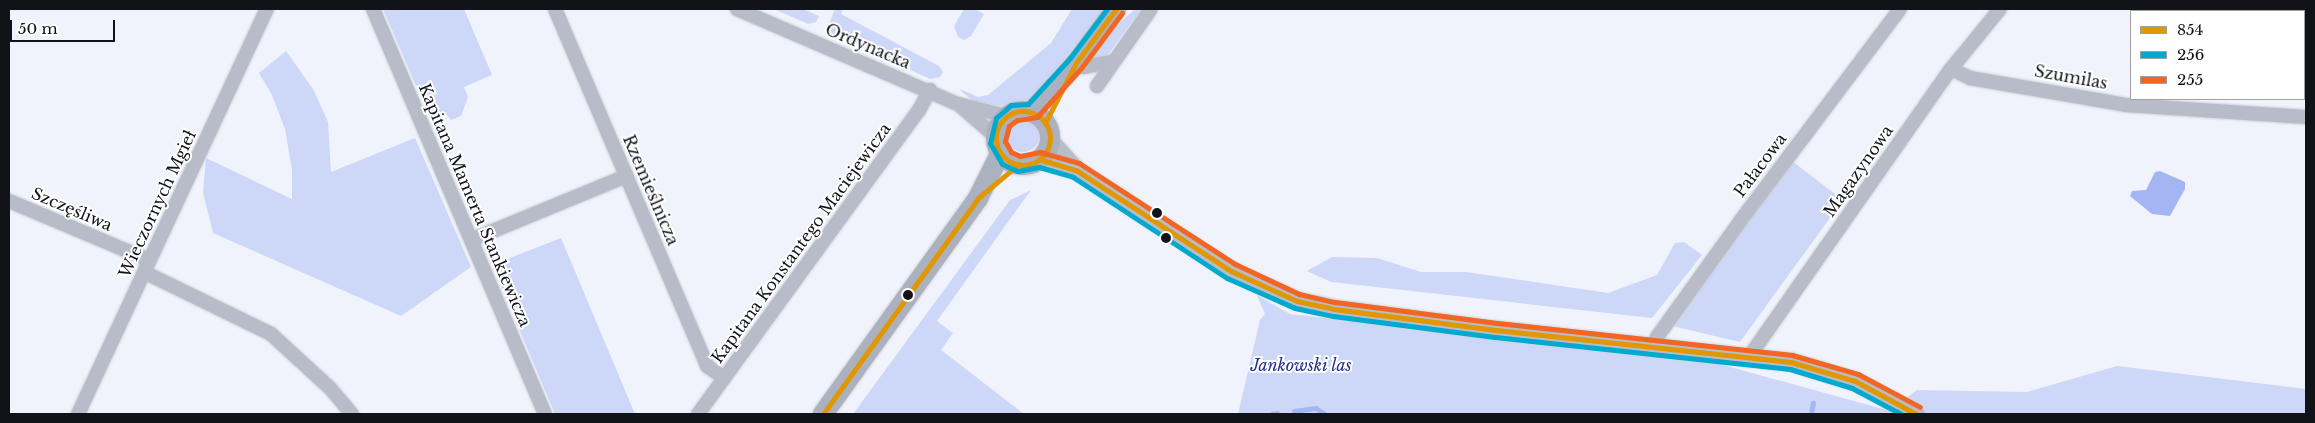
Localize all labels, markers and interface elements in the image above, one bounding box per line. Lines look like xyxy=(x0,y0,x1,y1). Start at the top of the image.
scale bar xyxy=(12,10,118,42)
legend xyxy=(2130,10,2305,100)
text: 50 m xyxy=(18,19,58,38)
street label: Ordynacka xyxy=(823,19,913,73)
text: 854 xyxy=(2177,20,2203,39)
text: 256 xyxy=(2177,45,2204,64)
street label: Szumilas xyxy=(2033,61,2109,93)
text: 255 xyxy=(2177,70,2203,89)
street label: Kapitana Mamerta Stankiewicza xyxy=(415,80,535,330)
street label: Kapitana Konstantego Maciejewicza xyxy=(707,119,895,367)
street label: Magazynowa xyxy=(1819,122,1897,220)
street label: Wieczornych Mgieł xyxy=(114,127,200,281)
street label: Pałacowa xyxy=(1730,129,1790,201)
street label: Rzemieślnicza xyxy=(619,132,683,248)
street label: Szczęśliwa xyxy=(29,183,115,235)
unlabelled marker xyxy=(1152,208,1162,218)
unlabelled marker xyxy=(1161,233,1171,243)
unlabelled marker xyxy=(903,290,913,300)
park label: Jankowski las xyxy=(1250,355,1352,375)

